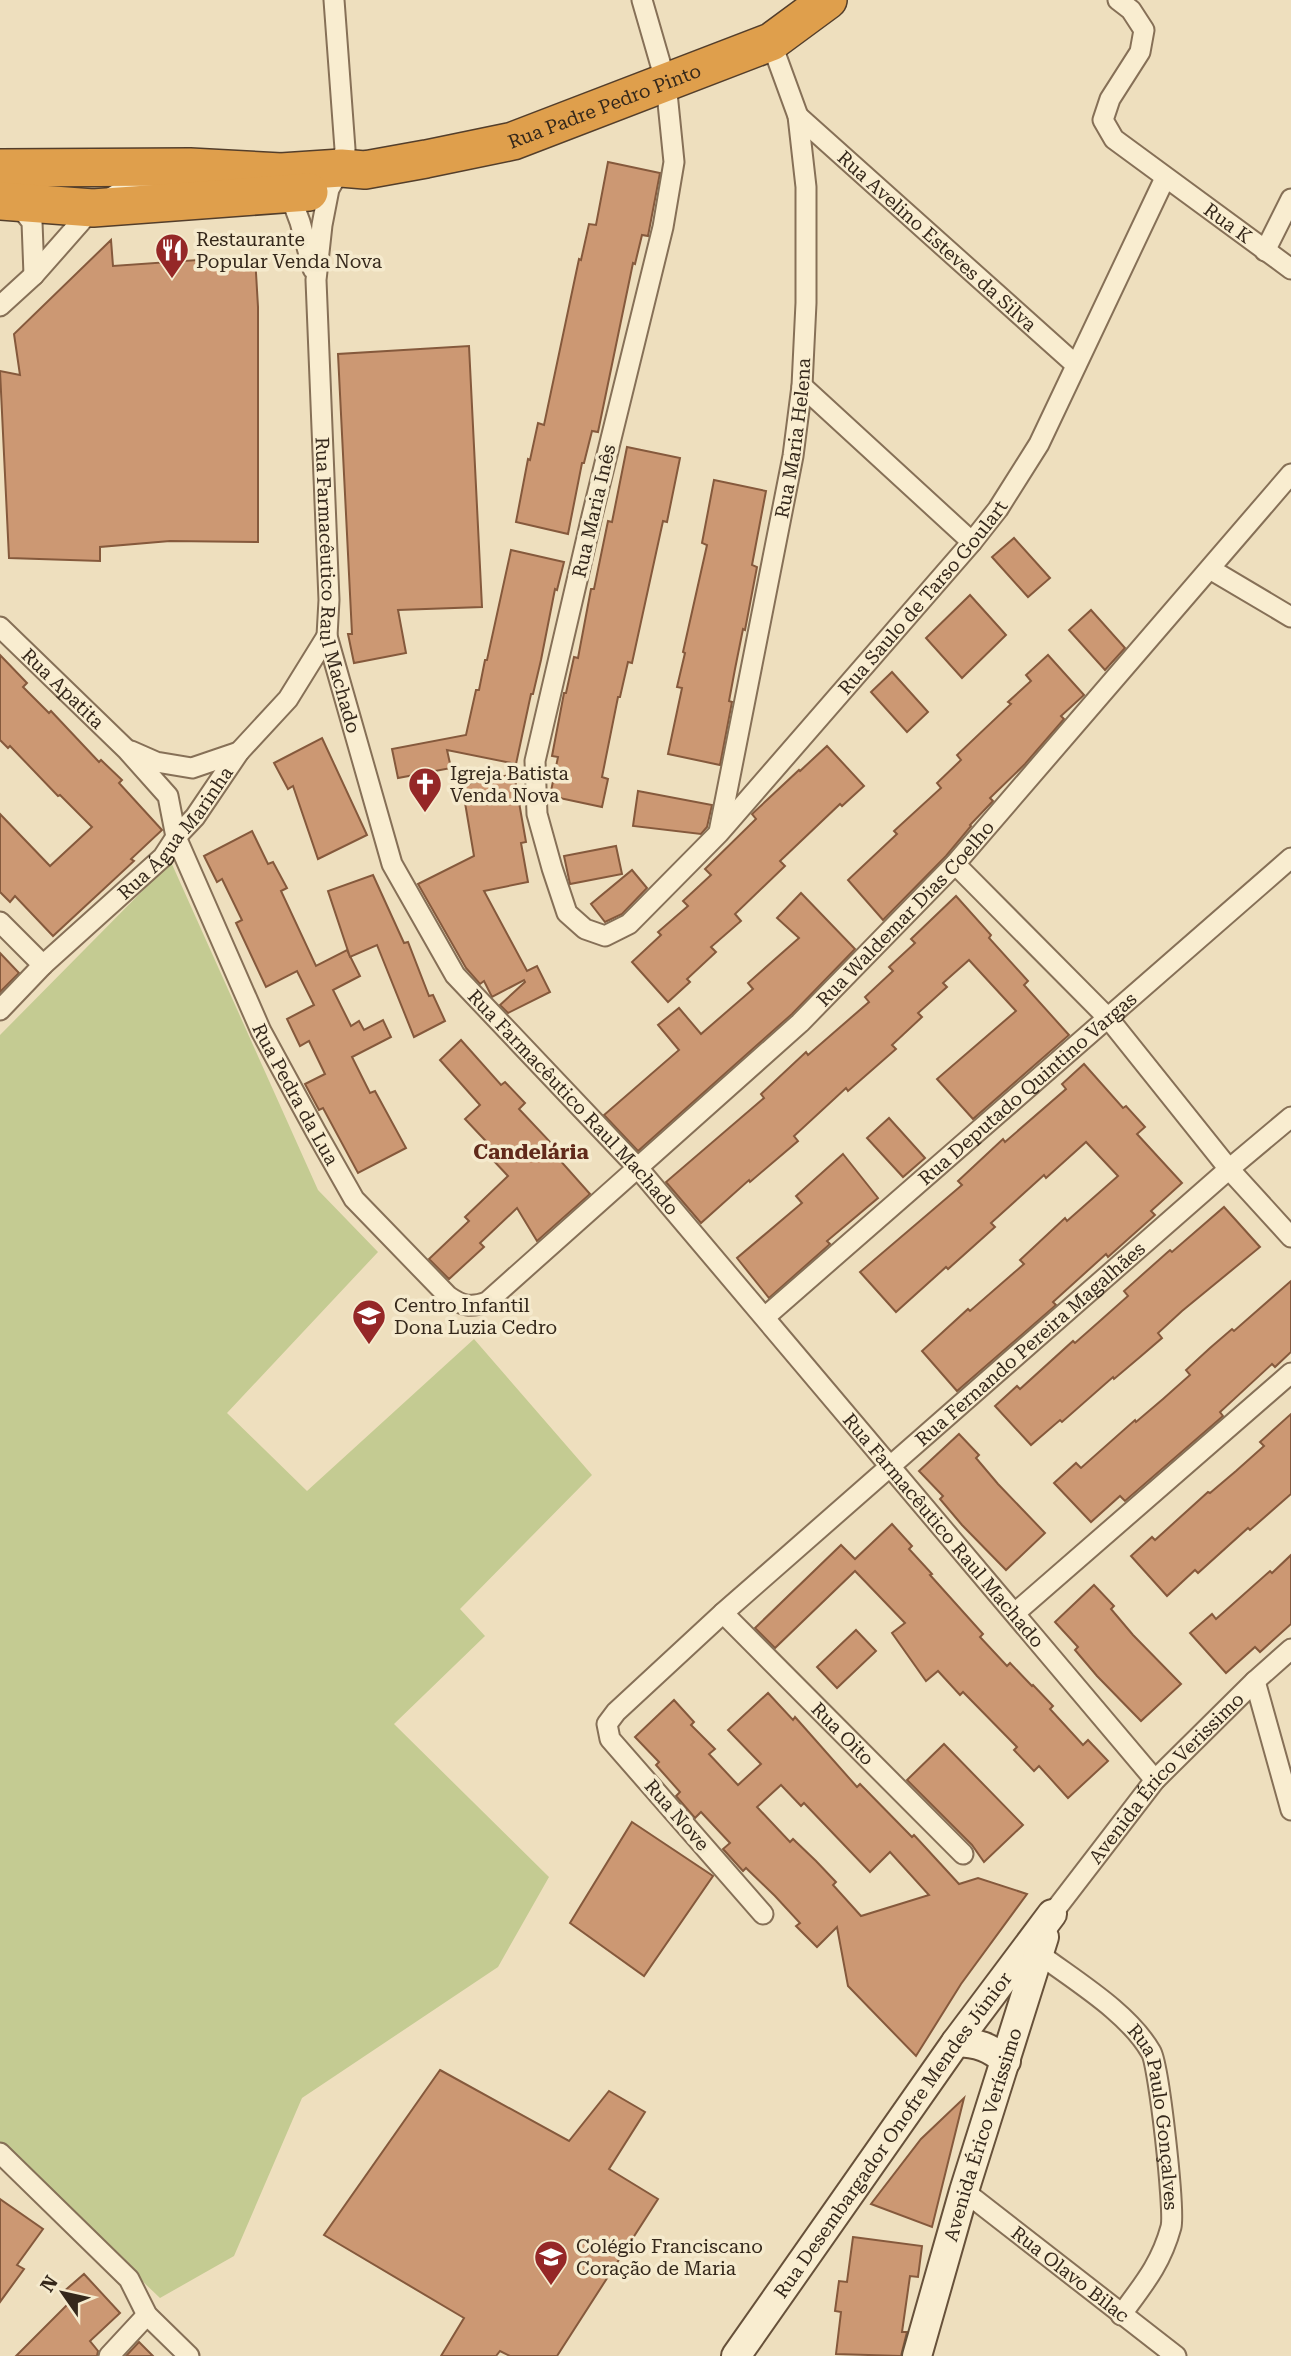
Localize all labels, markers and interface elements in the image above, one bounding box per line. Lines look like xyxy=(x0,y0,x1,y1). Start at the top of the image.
street label: Rua Padre Pedro Pinto xyxy=(505,59,704,153)
street label: Rua Avelino Esteves da Silva xyxy=(833,146,1042,336)
street label: Rua K xyxy=(1200,198,1257,248)
place label: Restaurante Popular Venda Nova xyxy=(196,228,383,273)
restaurant icon: Restaurante Popular Venda Nova xyxy=(153,231,191,280)
street label: Rua Maria Helena xyxy=(770,357,815,520)
street label: Rua Farmacêutico Raul Machado xyxy=(311,437,366,736)
street label: Rua Maria Inês xyxy=(568,442,620,580)
street label: Rua Saulo de Tarso Goulart xyxy=(833,496,1012,699)
street label: Rua Apatita xyxy=(17,643,110,734)
street label: Rua Água Marinha xyxy=(113,761,238,904)
place label: Igreja Batista Venda Nova xyxy=(450,762,570,807)
church icon: Igreja Batista Venda Nova xyxy=(406,765,444,814)
street label: Rua Waldemar Dias Coelho xyxy=(811,816,999,1011)
street label: Rua Farmacêutico Raul Machado xyxy=(463,985,684,1220)
street label: Rua Deputado Quintino Vargas xyxy=(913,987,1141,1190)
street label: Rua Pedra da Lua xyxy=(248,1020,344,1170)
district label: Candelária xyxy=(473,1140,589,1164)
street label: Rua Fernando Pereira Magalhães xyxy=(910,1237,1150,1451)
place label: Centro Infantil Dona Luzia Cedro xyxy=(394,1294,557,1339)
school or university icon: Centro Infantil Dona Luzia Cedro xyxy=(350,1297,388,1346)
street label: Rua Farmacêutico Raul Machado xyxy=(838,1408,1049,1652)
street label: Avenida Érico Verissimo xyxy=(1084,1687,1248,1868)
street label: Rua Oito xyxy=(807,1697,879,1770)
street label: Rua Nove xyxy=(640,1775,714,1855)
street label: Rua Desembargador Onofre Mendes Júnior xyxy=(769,1967,1016,2302)
street label: Rua Paulo Gonçalves xyxy=(1123,2019,1183,2211)
street label: Avenida Érico Veríssimo xyxy=(939,2025,1026,2244)
street label: Rua Olavo Bilac xyxy=(1007,2221,1134,2327)
place label: Colégio Franciscano Coração de Maria xyxy=(576,2235,763,2280)
school or university icon: Colégio Franciscano Coração de Maria xyxy=(532,2238,570,2287)
north arrow xyxy=(28,2258,98,2328)
text: N xyxy=(36,2271,63,2296)

